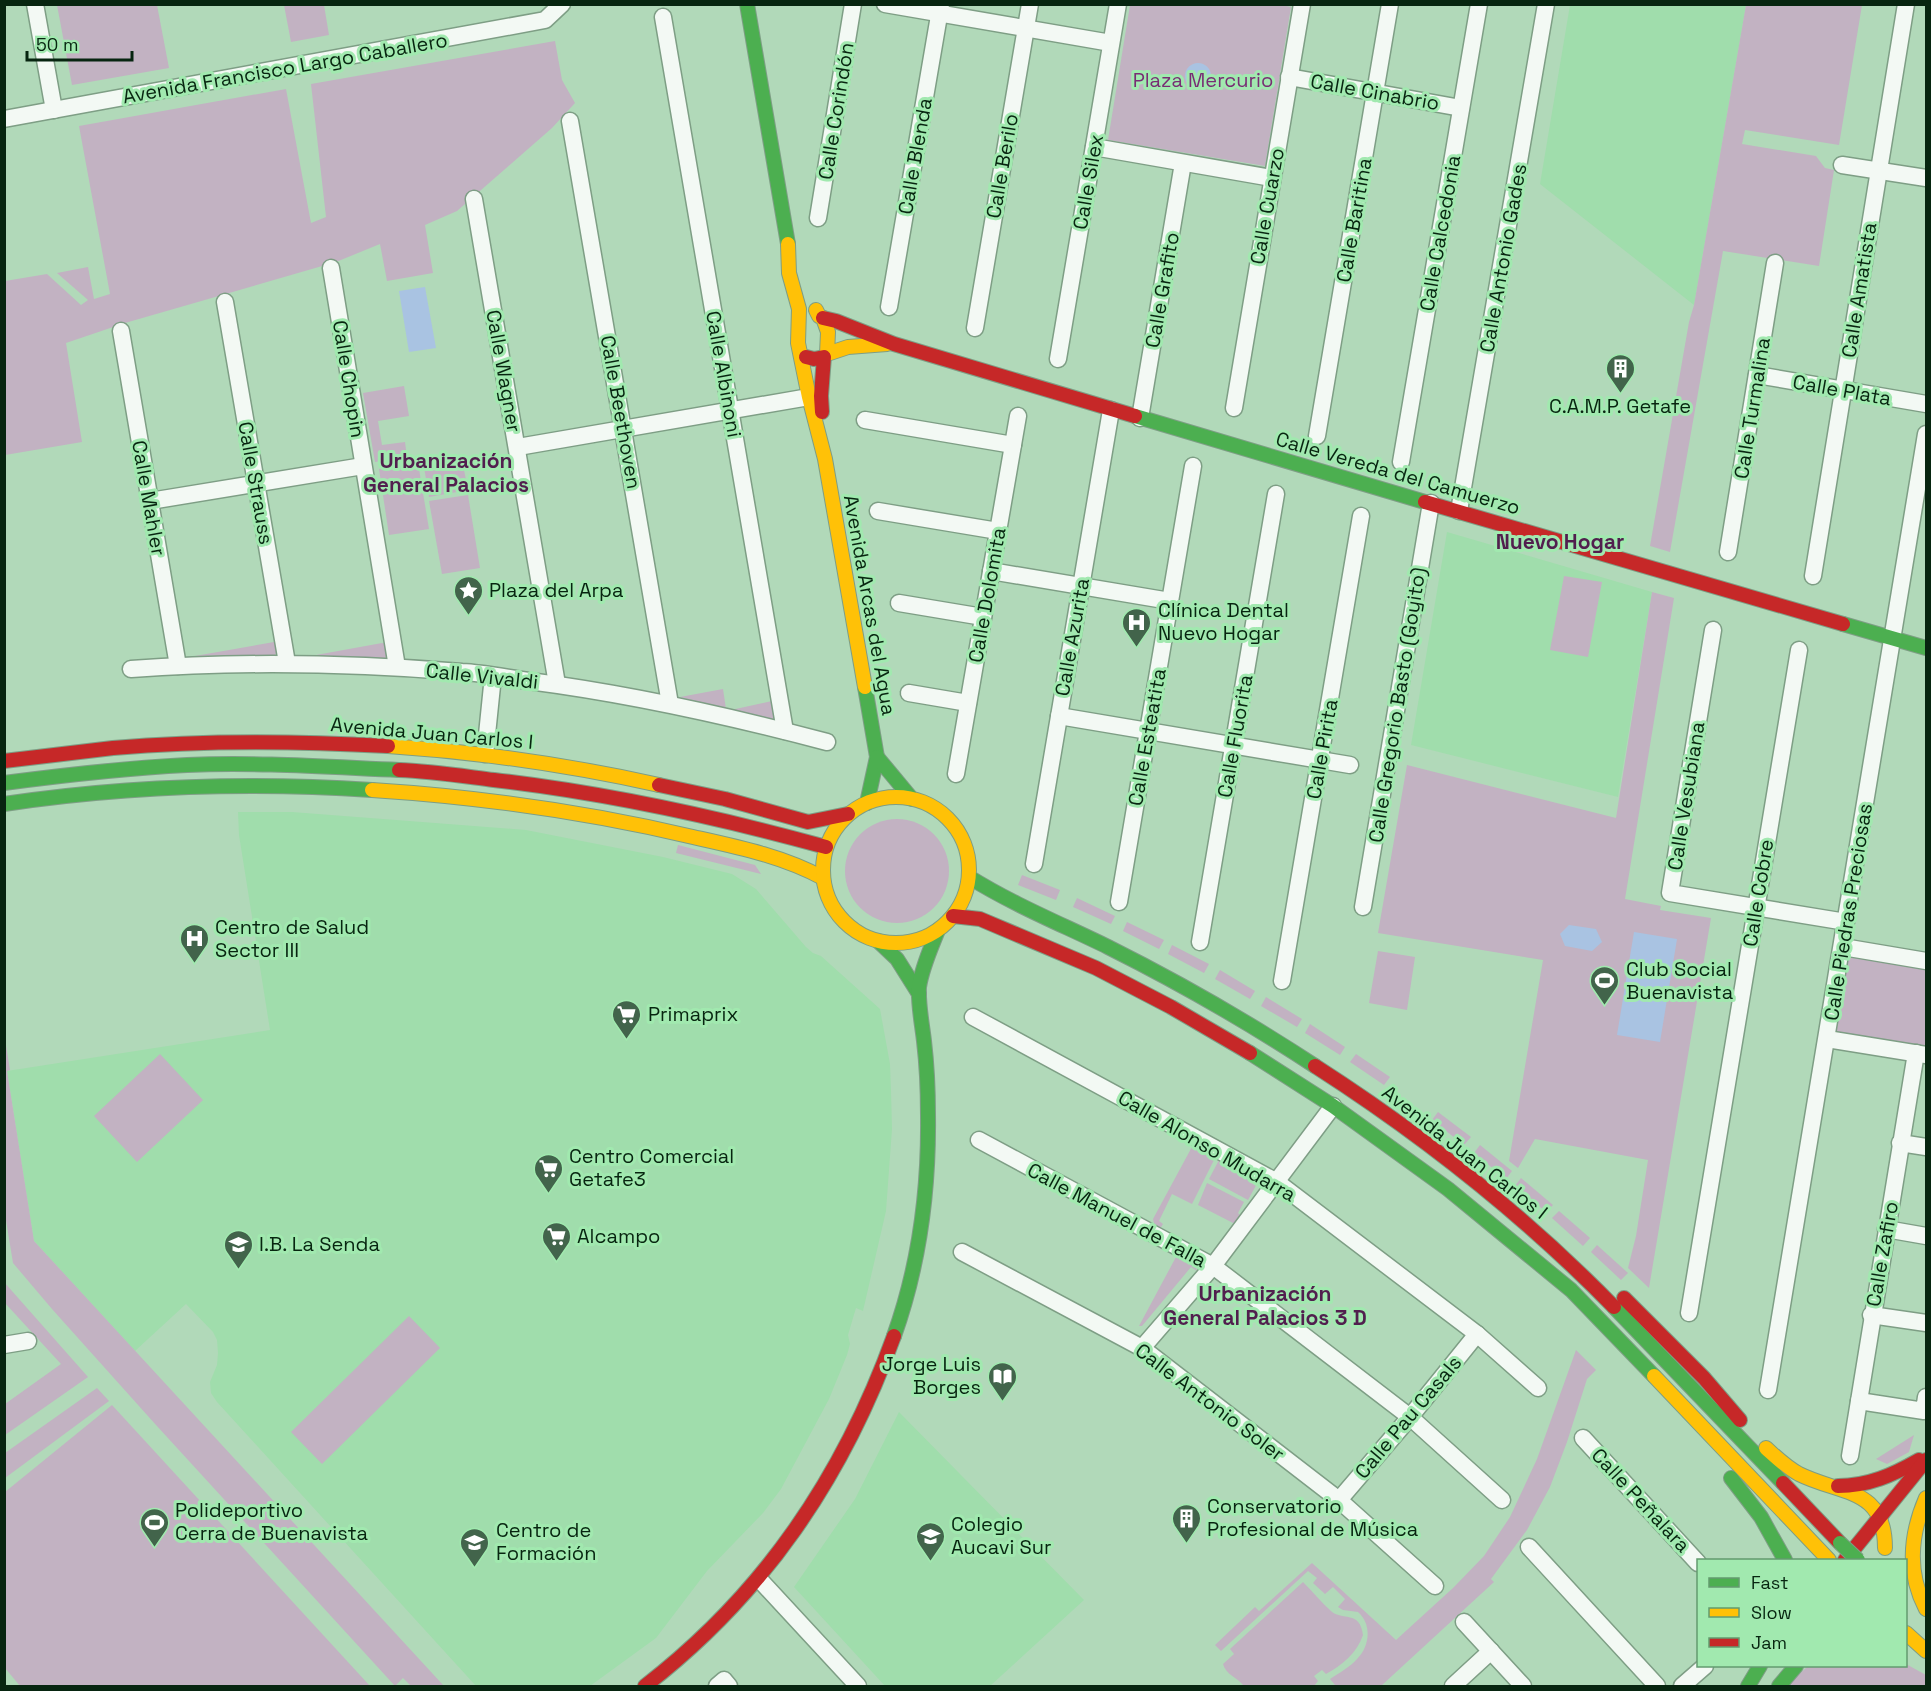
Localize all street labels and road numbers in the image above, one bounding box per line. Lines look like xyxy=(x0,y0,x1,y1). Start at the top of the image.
street label: Avenida Francisco Largo Caballero xyxy=(120,27,450,109)
street label: Calle Corindón xyxy=(812,41,860,181)
street label: Calle Cinabrio xyxy=(1309,68,1441,116)
street label: Calle Blenda xyxy=(892,96,938,216)
street label: Calle Berilo xyxy=(980,112,1024,220)
street label: Calle Silex xyxy=(1067,132,1109,232)
street label: Calle Cuarzo xyxy=(1244,146,1290,266)
street label: Calle Calcedonia xyxy=(1413,153,1467,313)
street label: Calle Baritina xyxy=(1330,156,1378,284)
street label: Calle Antonio Gades xyxy=(1474,162,1532,354)
street label: Calle Amatista xyxy=(1835,221,1883,359)
street label: Calle Grafito xyxy=(1139,230,1185,350)
street label: Calle Wagner xyxy=(480,308,528,434)
street label: Calle Albinoni xyxy=(700,309,748,439)
street label: Calle Chopin xyxy=(327,318,371,440)
street label: Calle Beethoven xyxy=(595,333,647,491)
street label: Calle Turmalina xyxy=(1728,335,1776,481)
street label: Calle Plata xyxy=(1791,369,1893,411)
street label: Calle Strauss xyxy=(232,420,280,546)
street label: Calle Vereda del Camuerzo xyxy=(1273,426,1523,520)
street label: Calle Mahler xyxy=(126,438,172,558)
street label: Avenida Arcas del Agua xyxy=(838,493,902,717)
street label: Calle Dolomita xyxy=(962,525,1012,665)
street label: Calle Gregorio Basto (Goyito) xyxy=(1362,566,1432,844)
street label: Calle Azurita xyxy=(1049,576,1095,698)
street label: Calle Vivaldi xyxy=(425,657,539,695)
street label: Calle Esteatita xyxy=(1122,666,1172,808)
street label: Calle Fluorita xyxy=(1211,672,1259,800)
street label: Calle Pirita xyxy=(1300,697,1344,801)
street label: Avenida Juan Carlos I xyxy=(330,711,534,755)
street label: Calle Vesubiana xyxy=(1661,720,1711,872)
street label: Calle Piedras Preciosas xyxy=(1818,801,1878,1023)
street label: Calle Cobre xyxy=(1737,838,1779,948)
street label: Avenida Juan Carlos I xyxy=(1377,1079,1553,1225)
street label: Calle Alonso Mudarra xyxy=(1113,1084,1301,1208)
street label: Calle Manuel de Falla xyxy=(1023,1157,1211,1273)
street label: Calle Zafiro xyxy=(1860,1199,1904,1309)
street label: Calle Antonio Soler xyxy=(1130,1337,1290,1467)
street label: Calle Pau Casals xyxy=(1349,1350,1467,1484)
street label: Calle Peñalara xyxy=(1586,1442,1696,1558)

